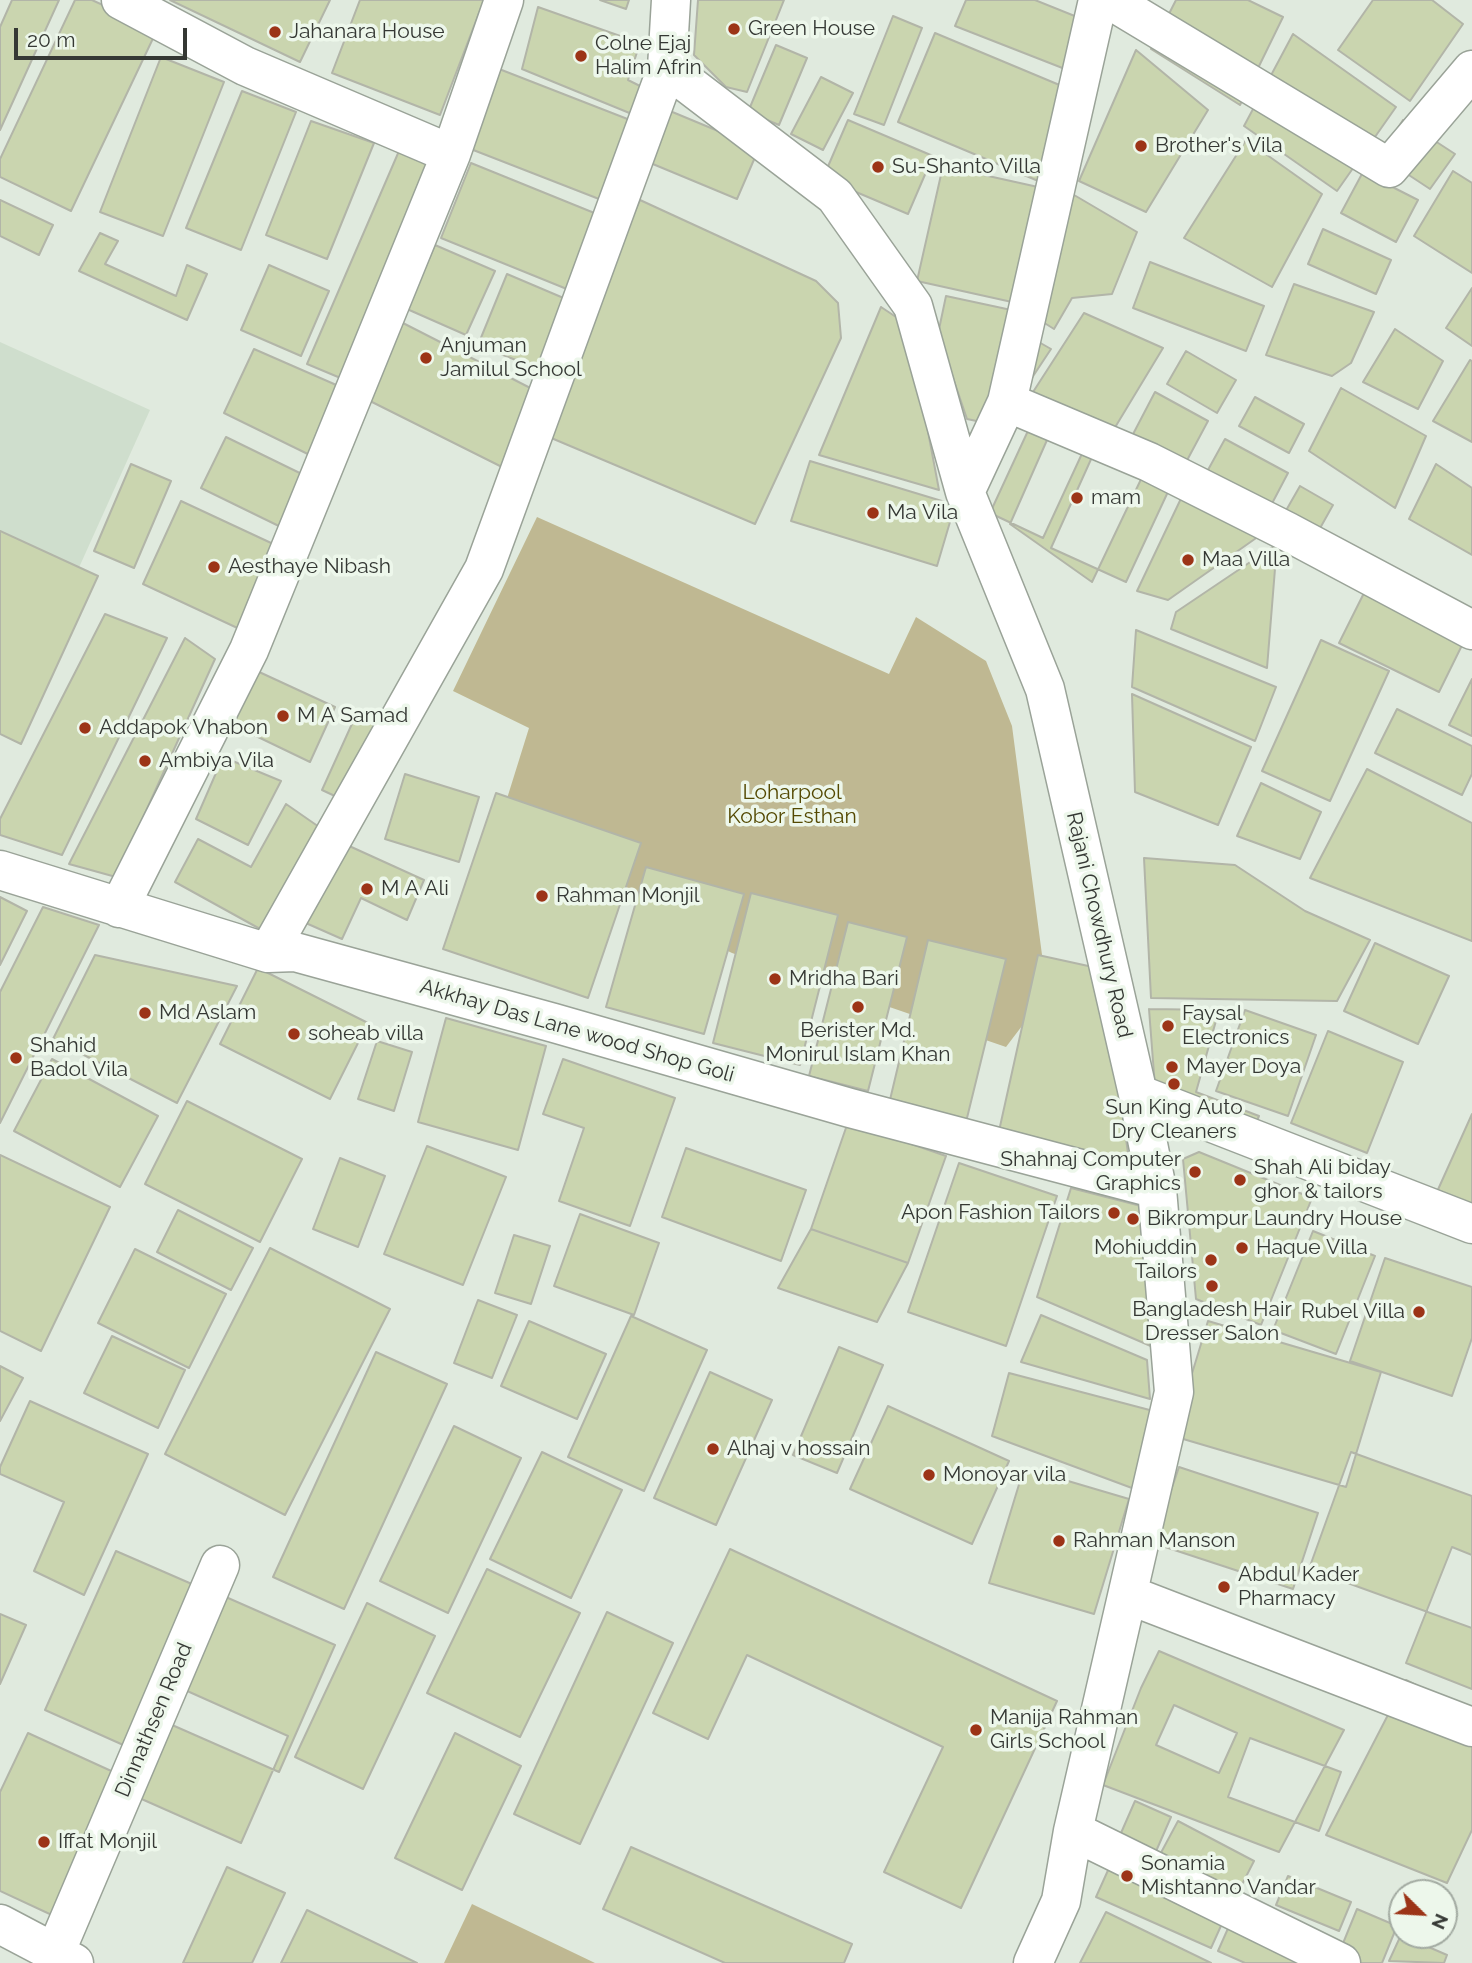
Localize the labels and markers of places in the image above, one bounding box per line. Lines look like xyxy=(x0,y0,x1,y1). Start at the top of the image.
place label: Green House xyxy=(748,16,875,42)
place label: Jahanara House xyxy=(289,19,445,45)
marker: Green House xyxy=(726,21,742,37)
marker: Jahanara House xyxy=(267,24,283,40)
place label: Colne Ejaj Halim Afrin xyxy=(595,31,702,81)
marker: Colne Ejaj Halim Afrin xyxy=(573,48,589,64)
place label: Brother's Vila xyxy=(1155,133,1283,159)
marker: Brother's Vila xyxy=(1133,138,1149,154)
place label: Su-Shanto Villa xyxy=(892,154,1041,180)
marker: Su-Shanto Villa xyxy=(870,159,886,175)
place label: Anjuman Jamilul School xyxy=(440,333,582,383)
marker: Anjuman Jamilul School xyxy=(418,350,434,366)
place label: mam xyxy=(1091,485,1141,511)
marker: mam xyxy=(1069,490,1085,506)
place label: Ma Vila xyxy=(887,500,958,526)
marker: Ma Vila xyxy=(865,505,881,521)
place label: Maa Villa xyxy=(1202,547,1290,573)
marker: Maa Villa xyxy=(1180,552,1196,568)
place label: Aesthaye Nibash xyxy=(228,554,391,580)
marker: Aesthaye Nibash xyxy=(206,559,222,575)
place label: M A Samad xyxy=(297,703,408,729)
marker: M A Samad xyxy=(275,708,291,724)
place label: Addapok Vhabon xyxy=(99,715,268,741)
marker: Addapok Vhabon xyxy=(77,720,93,736)
place label: Ambiya Vila xyxy=(159,748,274,774)
marker: Ambiya Vila xyxy=(137,753,153,769)
place label: M A Ali xyxy=(381,876,449,902)
marker: M A Ali xyxy=(359,881,375,897)
place label: Rahman Monjil xyxy=(556,883,700,909)
marker: Rahman Monjil xyxy=(534,888,550,904)
place label: Mridha Bari xyxy=(789,966,899,992)
marker: Mridha Bari xyxy=(767,971,783,987)
marker: Berister Md. Monirul Islam Khan xyxy=(850,999,866,1015)
place label: Md Aslam xyxy=(159,1000,256,1026)
place label: Faysal Electronics xyxy=(1182,1001,1289,1051)
marker: Md Aslam xyxy=(137,1005,153,1021)
place label: Berister Md. Monirul Islam Khan xyxy=(766,1018,950,1068)
marker: Faysal Electronics xyxy=(1160,1018,1176,1034)
place label: soheab villa xyxy=(308,1021,424,1047)
marker: soheab villa xyxy=(286,1026,302,1042)
place label: Shahid Badol Vila xyxy=(30,1033,128,1083)
marker: Shahid Badol Vila xyxy=(8,1050,24,1066)
place label: Mayer Doya xyxy=(1186,1054,1301,1080)
marker: Mayer Doya xyxy=(1164,1059,1180,1075)
marker: Sun King Auto Dry Cleaners xyxy=(1166,1076,1182,1092)
place label: Sun King Auto Dry Cleaners xyxy=(1105,1095,1243,1145)
place label: Shahnaj Computer Graphics xyxy=(1000,1147,1181,1197)
place label: Shah Ali biday ghor & tailors xyxy=(1254,1155,1391,1205)
marker: Shahnaj Computer Graphics xyxy=(1187,1164,1203,1180)
marker: Shah Ali biday ghor & tailors xyxy=(1232,1172,1248,1188)
place label: Apon Fashion Tailors xyxy=(901,1200,1100,1226)
marker: Apon Fashion Tailors xyxy=(1106,1205,1122,1221)
place label: Bikrompur Laundry House xyxy=(1147,1206,1402,1232)
marker: Bikrompur Laundry House xyxy=(1125,1211,1141,1227)
place label: Mohiuddin Tailors xyxy=(1094,1235,1197,1285)
place label: Haque Villa xyxy=(1256,1235,1368,1261)
marker: Haque Villa xyxy=(1234,1240,1250,1256)
marker: Mohiuddin Tailors xyxy=(1203,1252,1219,1268)
marker: Bangladesh Hair Dresser Salon xyxy=(1204,1278,1220,1294)
place label: Bangladesh Hair Dresser Salon xyxy=(1132,1297,1292,1347)
place label: Rubel Villa xyxy=(1301,1299,1405,1325)
marker: Rubel Villa xyxy=(1411,1304,1427,1320)
place label: Alhaj v hossain xyxy=(727,1436,871,1462)
marker: Alhaj v hossain xyxy=(705,1441,721,1457)
place label: Monoyar vila xyxy=(943,1462,1066,1488)
marker: Monoyar vila xyxy=(921,1467,937,1483)
place label: Rahman Manson xyxy=(1073,1528,1235,1554)
marker: Rahman Manson xyxy=(1051,1533,1067,1549)
place label: Abdul Kader Pharmacy xyxy=(1238,1562,1359,1612)
marker: Abdul Kader Pharmacy xyxy=(1216,1579,1232,1595)
place label: Manija Rahman Girls School xyxy=(990,1705,1138,1755)
marker: Manija Rahman Girls School xyxy=(968,1722,984,1738)
place label: Iffat Monjil xyxy=(58,1829,157,1855)
marker: Iffat Monjil xyxy=(36,1834,52,1850)
place label: Sonamia Mishtanno Vandar xyxy=(1141,1851,1316,1901)
marker: Sonamia Mishtanno Vandar xyxy=(1119,1868,1135,1884)

